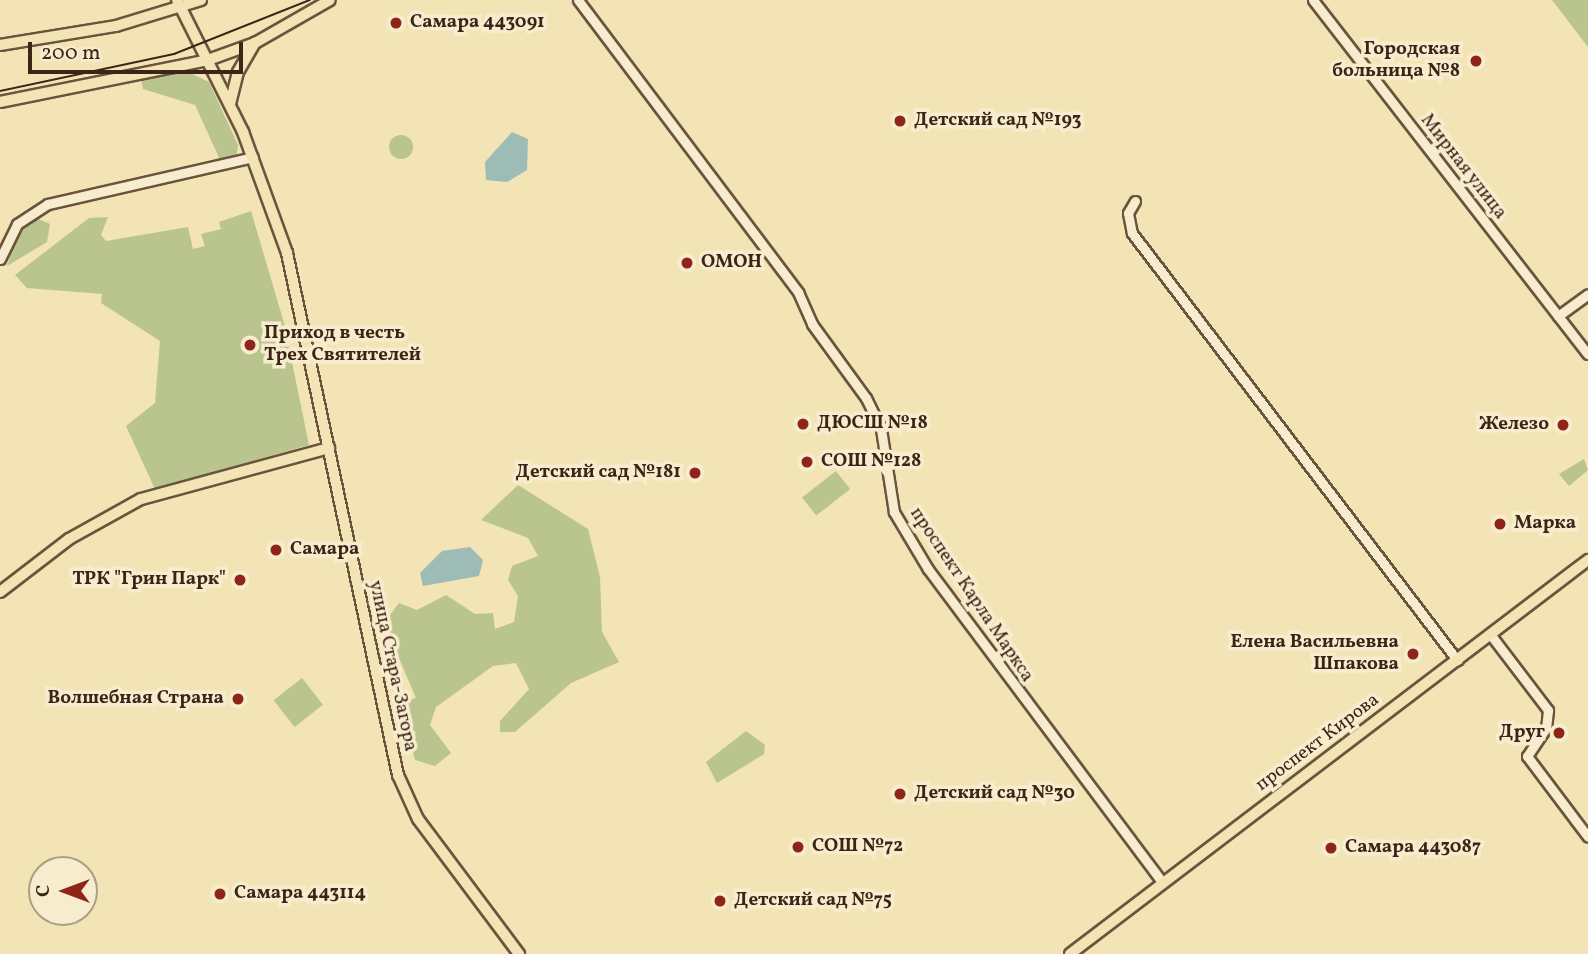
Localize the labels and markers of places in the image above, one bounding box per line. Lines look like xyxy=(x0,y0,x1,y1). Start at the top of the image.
place label: Самара 443091 xyxy=(410,12,545,34)
marker: Самара 443091 xyxy=(388,15,404,31)
place label: Городская больница №8 xyxy=(1332,39,1460,83)
marker: Городская больница №8 xyxy=(1466,51,1486,71)
place label: Детский сад №193 xyxy=(914,110,1081,132)
marker: Детский сад №193 xyxy=(892,113,908,129)
place label: ОМОН xyxy=(701,252,762,274)
marker: ОМОН xyxy=(679,255,695,271)
place label: Приход в честь Трех Святителей xyxy=(264,323,421,367)
marker: Приход в честь Трех Святителей xyxy=(242,337,258,353)
place label: ДЮСШ №18 xyxy=(817,413,928,435)
place label: Железо xyxy=(1479,414,1549,436)
marker: ДЮСШ №18 xyxy=(795,416,811,432)
marker: Железо xyxy=(1555,417,1571,433)
place label: СОШ №128 xyxy=(821,451,921,473)
marker: СОШ №128 xyxy=(799,454,815,470)
place label: Детский сад №181 xyxy=(516,462,681,484)
marker: Детский сад №181 xyxy=(687,465,703,481)
place label: Марка xyxy=(1514,513,1576,535)
marker: Марка xyxy=(1492,516,1508,532)
place label: Самара xyxy=(290,539,359,561)
marker: Самара xyxy=(268,542,284,558)
place label: ТРК "Грин Парк" xyxy=(72,569,226,591)
marker: ТРК "Грин Парк" xyxy=(232,572,248,588)
place label: Елена Васильевна Шпакова xyxy=(1230,632,1399,676)
marker: Елена Васильевна Шпакова xyxy=(1405,646,1421,662)
place label: Волшебная Страна xyxy=(47,688,224,710)
marker: Волшебная Страна xyxy=(230,691,246,707)
place label: Друг xyxy=(1499,722,1545,744)
marker: Друг xyxy=(1551,725,1567,741)
place label: Детский сад №30 xyxy=(914,783,1075,805)
marker: Детский сад №30 xyxy=(892,786,908,802)
place label: СОШ №72 xyxy=(812,836,903,858)
place label: Самара 443087 xyxy=(1345,837,1481,859)
marker: СОШ №72 xyxy=(790,839,806,855)
marker: Самара 443087 xyxy=(1323,840,1339,856)
place label: Самара 443114 xyxy=(234,883,366,905)
marker: Самара 443114 xyxy=(212,886,228,902)
place label: Детский сад №75 xyxy=(734,890,892,912)
marker: Детский сад №75 xyxy=(712,893,728,909)

